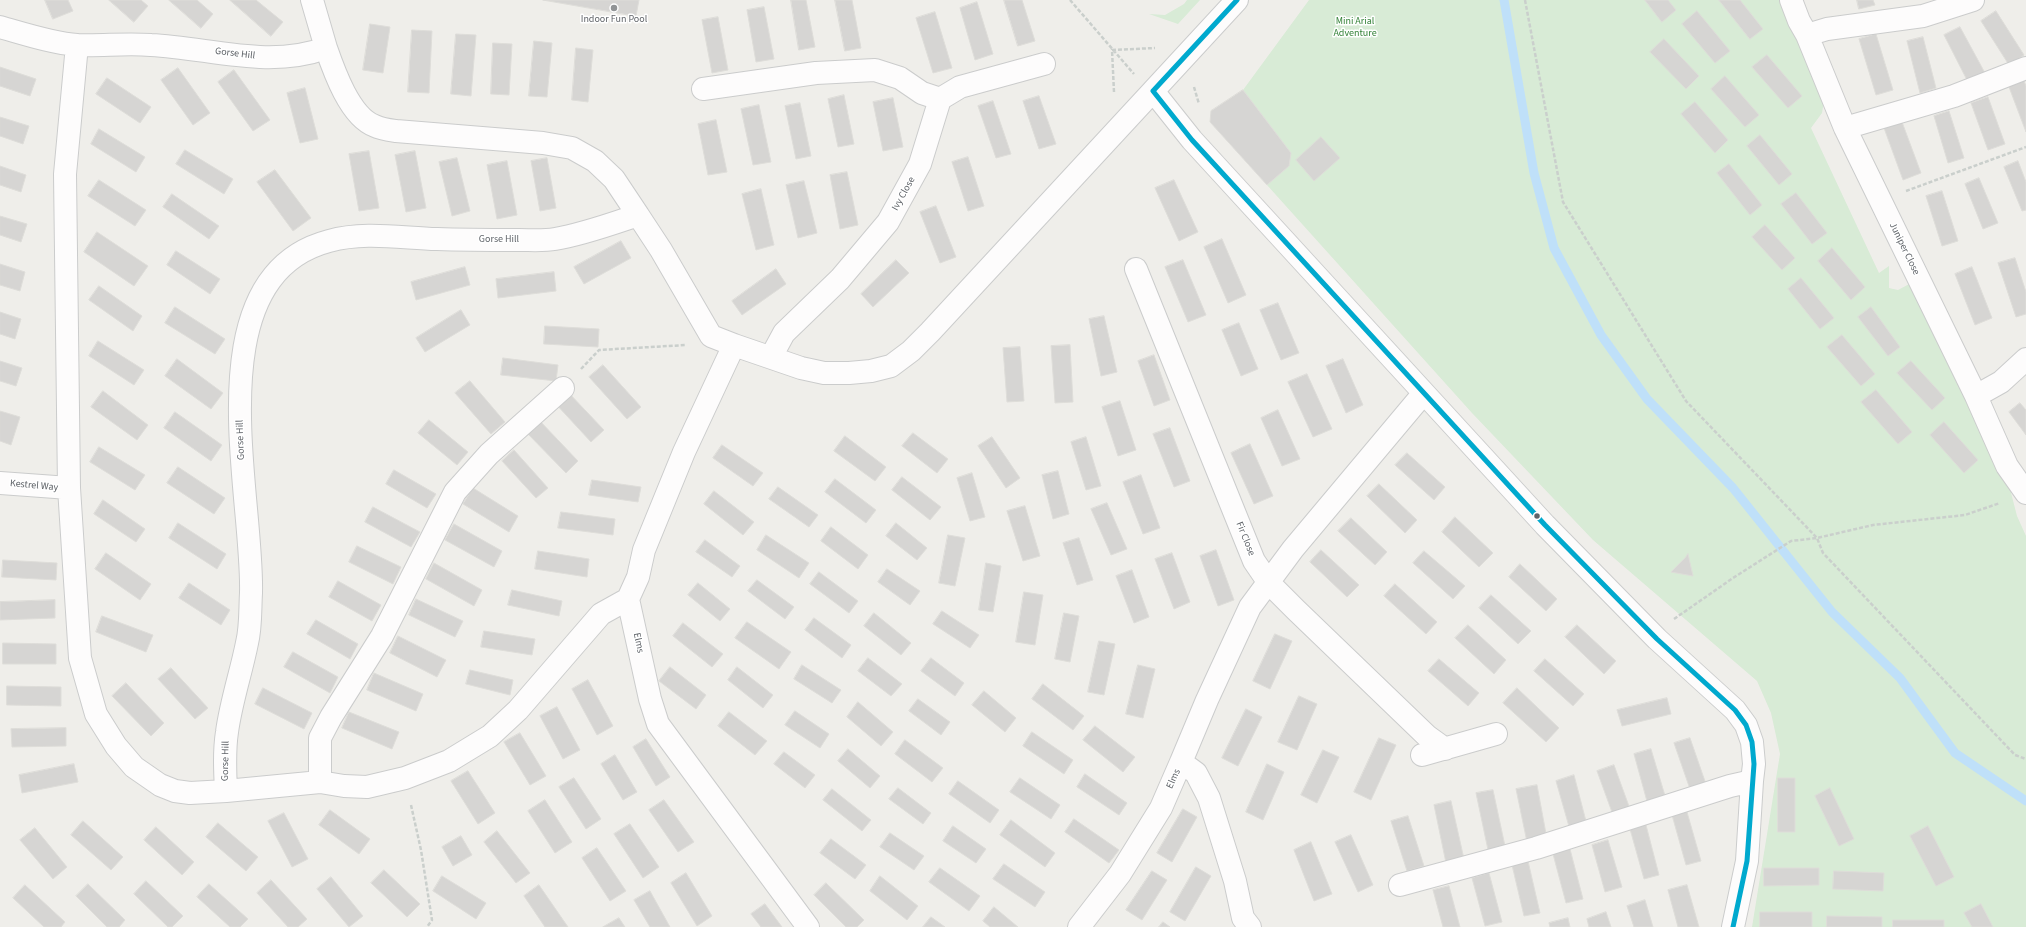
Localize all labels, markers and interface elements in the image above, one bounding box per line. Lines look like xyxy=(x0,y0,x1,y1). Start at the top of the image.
marker: Indoor Fun Pool xyxy=(609,3,619,13)
place label: Indoor Fun Pool xyxy=(581,14,647,26)
park label: Mini Arial Adventure xyxy=(1333,16,1377,40)
street label: Gorse Hill xyxy=(214,46,256,62)
street label: Ivy Close xyxy=(890,175,918,213)
street label: Juniper Close xyxy=(1886,221,1922,277)
street label: Gorse Hill xyxy=(479,234,519,246)
street label: Gorse Hill xyxy=(234,420,248,460)
street label: Kestrel Way xyxy=(9,478,59,494)
unlabelled marker xyxy=(1532,511,1542,521)
street label: Fir Close xyxy=(1233,520,1257,558)
street label: Elms xyxy=(630,632,646,654)
street label: Gorse Hill xyxy=(220,741,232,781)
street label: Elms xyxy=(1164,767,1184,791)

